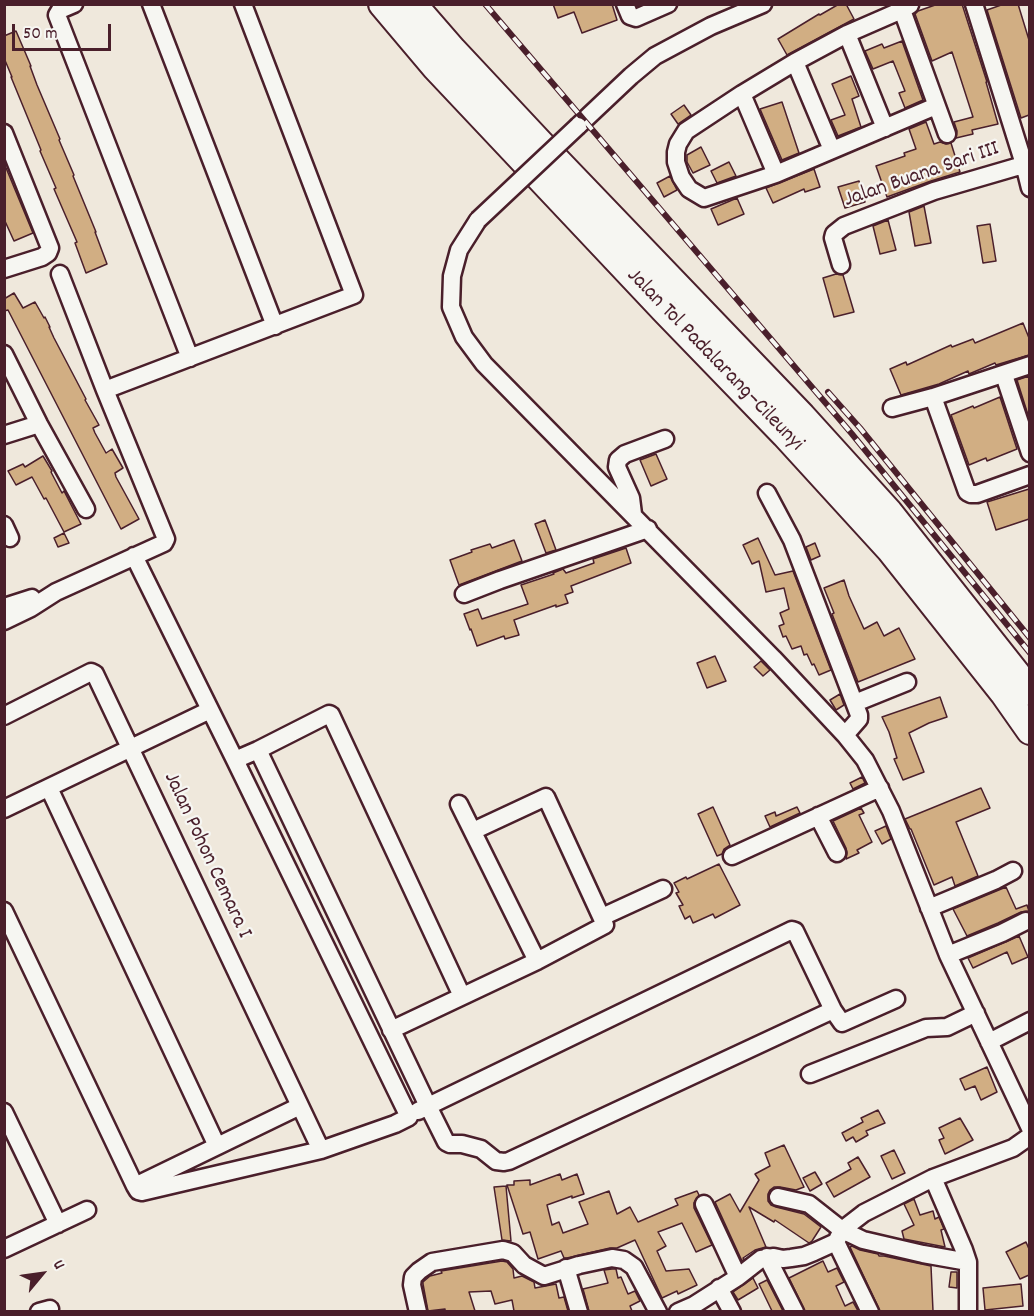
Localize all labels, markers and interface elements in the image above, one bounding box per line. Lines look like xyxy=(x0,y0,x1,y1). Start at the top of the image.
scale bar xyxy=(15,12,114,50)
text: 50 m xyxy=(23,22,58,47)
street label: Jalan Buana Sari III xyxy=(841,137,1003,215)
street label: Jalan Tol Padalarang–Cileunyi xyxy=(620,264,808,458)
street label: Jalan Pohon Cemara I xyxy=(156,769,256,943)
north arrow xyxy=(12,1244,72,1304)
text: U xyxy=(46,1256,70,1274)

